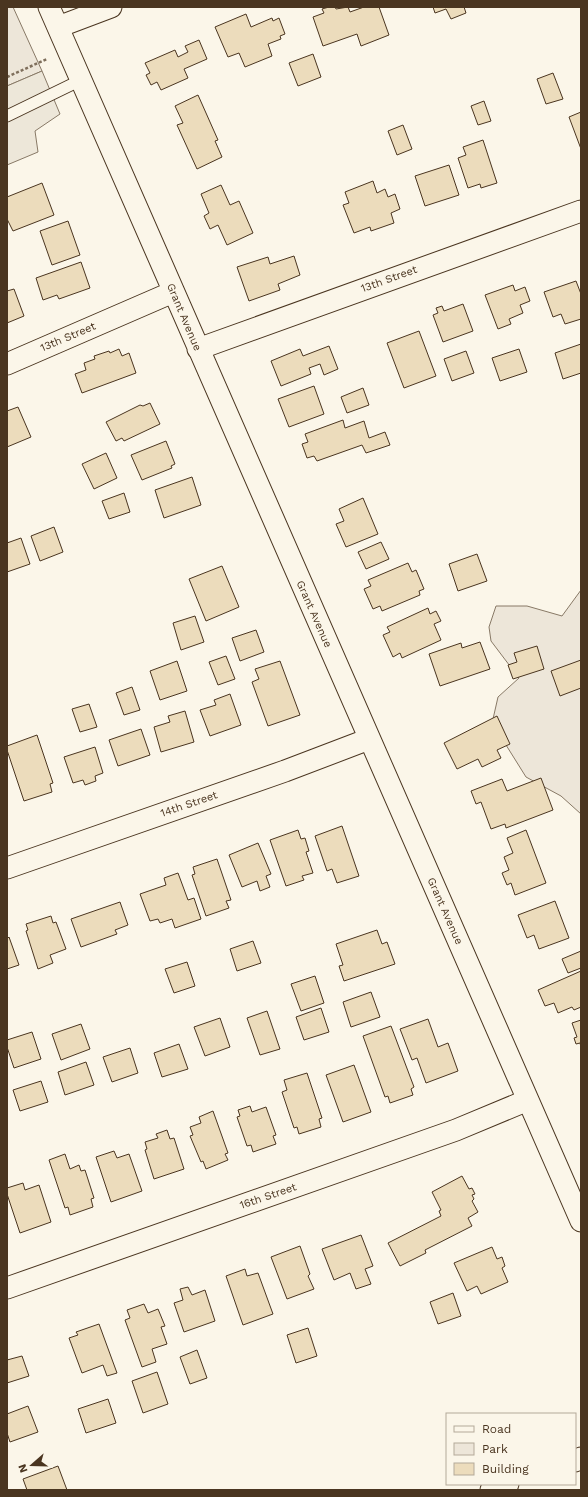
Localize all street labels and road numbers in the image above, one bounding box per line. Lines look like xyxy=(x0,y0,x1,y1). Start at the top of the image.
street label: 13th Street xyxy=(359,263,419,295)
street label: Grant Avenue xyxy=(164,281,204,353)
street label: 13th Street xyxy=(38,319,98,355)
street label: Grant Avenue xyxy=(293,578,335,650)
street label: 14th Street xyxy=(159,788,220,820)
street label: Grant Avenue xyxy=(424,875,466,947)
street label: 16th Street xyxy=(238,1180,298,1212)

